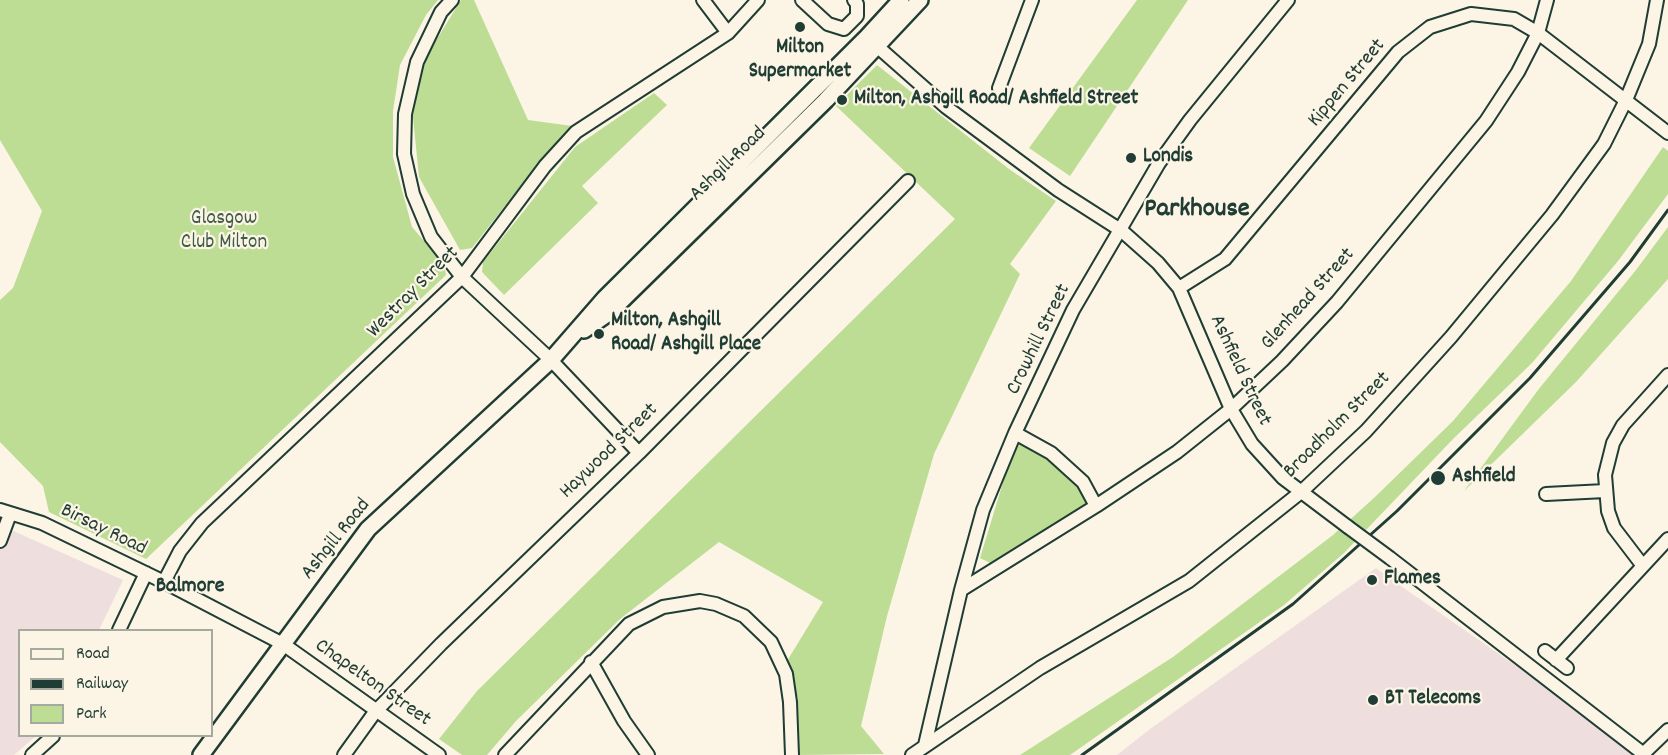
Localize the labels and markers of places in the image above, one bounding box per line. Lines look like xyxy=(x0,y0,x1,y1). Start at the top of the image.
marker: Milton Supermarket xyxy=(793,20,807,34)
place label: Milton Supermarket xyxy=(749,36,851,86)
place label: Milton, Ashgill Road/ Ashfield Street xyxy=(854,87,1138,113)
marker: Milton, Ashgill Road/ Ashfield Street xyxy=(835,93,849,107)
place label: Londis xyxy=(1143,145,1193,171)
marker: Londis xyxy=(1124,151,1138,165)
place label: Milton, Ashgill Road/ Ashgill Place xyxy=(611,309,761,359)
marker: Milton, Ashgill Road/ Ashgill Place xyxy=(592,327,606,341)
place label: Ashfield xyxy=(1452,465,1516,491)
marker: Ashfield xyxy=(1429,469,1447,487)
place label: Flames xyxy=(1384,567,1441,593)
marker: Flames xyxy=(1365,573,1379,587)
place label: BT Telecoms xyxy=(1385,687,1481,713)
marker: BT Telecoms xyxy=(1366,693,1380,707)

